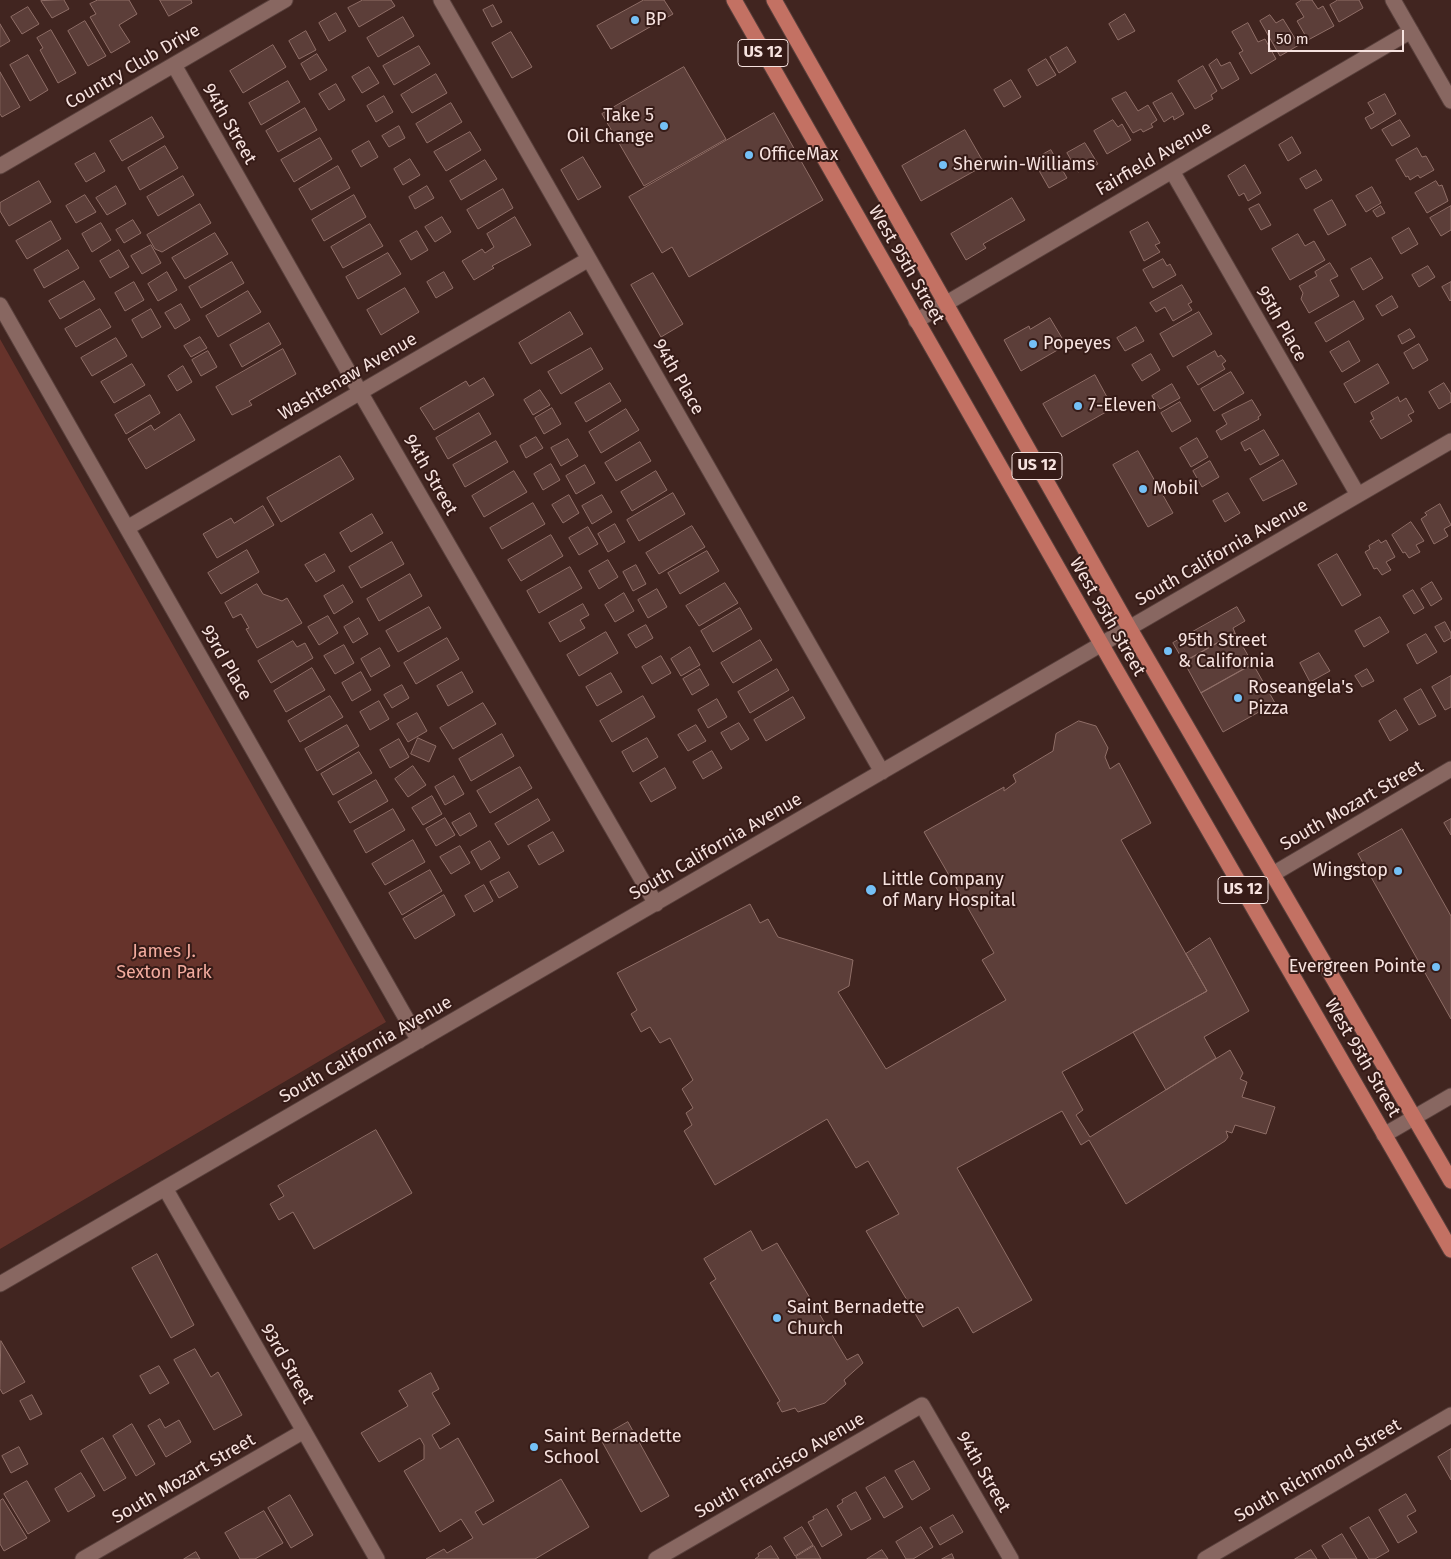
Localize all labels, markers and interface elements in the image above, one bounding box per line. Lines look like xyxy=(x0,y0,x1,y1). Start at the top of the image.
place label: BP xyxy=(645,9,666,31)
marker: BP xyxy=(629,14,641,26)
street label: Country Club Drive xyxy=(62,20,204,114)
scale bar xyxy=(1271,20,1407,52)
text: 50 m xyxy=(1276,30,1309,48)
road number: US 12 xyxy=(738,40,788,66)
street label: 94th Street xyxy=(197,80,261,168)
place label: Take 5 Oil Change xyxy=(567,105,654,148)
street label: Fairfield Avenue xyxy=(1092,117,1216,201)
marker: Take 5 Oil Change xyxy=(658,120,670,132)
place label: OfficeMax xyxy=(759,144,838,166)
marker: OfficeMax xyxy=(743,149,755,161)
place label: Sherwin-Williams xyxy=(953,154,1095,176)
marker: Sherwin-Williams xyxy=(937,159,949,171)
street label: West 95th Street xyxy=(863,202,949,328)
street label: 95th Place xyxy=(1251,282,1311,366)
street label: Washtenaw Avenue xyxy=(275,328,421,426)
place label: Popeyes xyxy=(1043,333,1111,355)
street label: 94th Place xyxy=(648,335,708,419)
marker: Popeyes xyxy=(1027,338,1039,350)
place label: 7-Eleven xyxy=(1088,395,1157,417)
marker: 7-Eleven xyxy=(1072,400,1084,412)
street label: 94th Street xyxy=(398,431,462,519)
road number: US 12 xyxy=(1012,452,1062,480)
place label: Mobil xyxy=(1153,478,1199,500)
marker: Mobil xyxy=(1137,483,1149,495)
street label: South California Avenue xyxy=(1132,495,1312,611)
street label: West 95th Street xyxy=(1064,554,1150,680)
street label: 93rd Place xyxy=(196,622,256,704)
place label: 95th Street & California xyxy=(1178,630,1274,672)
marker: 95th Street & California xyxy=(1162,645,1174,657)
place label: Roseangela's Pizza xyxy=(1248,677,1353,720)
marker: Roseangela's Pizza xyxy=(1232,692,1244,704)
street label: South Mozart Street xyxy=(1277,756,1427,856)
street label: South California Avenue xyxy=(626,789,806,905)
place label: Wingstop xyxy=(1312,860,1388,882)
marker: Wingstop xyxy=(1392,865,1404,877)
place label: Little Company of Mary Hospital xyxy=(882,869,1016,912)
road number: US 12 xyxy=(1218,876,1268,904)
marker: Little Company of Mary Hospital xyxy=(864,883,878,897)
park label: James J. Sexton Park xyxy=(116,941,212,984)
place label: Evergreen Pointe xyxy=(1289,956,1426,978)
marker: Evergreen Pointe xyxy=(1430,961,1442,973)
street label: South California Avenue xyxy=(276,992,456,1108)
street label: West 95th Street xyxy=(1319,995,1405,1121)
place label: Saint Bernadette Church xyxy=(787,1297,925,1340)
marker: Saint Bernadette Church xyxy=(771,1312,783,1324)
street label: 93rd Street xyxy=(255,1320,319,1408)
street label: South Francisco Avenue xyxy=(691,1408,869,1524)
street label: South Richmond Street xyxy=(1231,1415,1405,1527)
place label: Saint Bernadette School xyxy=(544,1426,682,1468)
street label: 94th Street xyxy=(951,1428,1015,1516)
street label: South Mozart Street xyxy=(109,1429,259,1529)
marker: Saint Bernadette School xyxy=(528,1441,540,1453)

